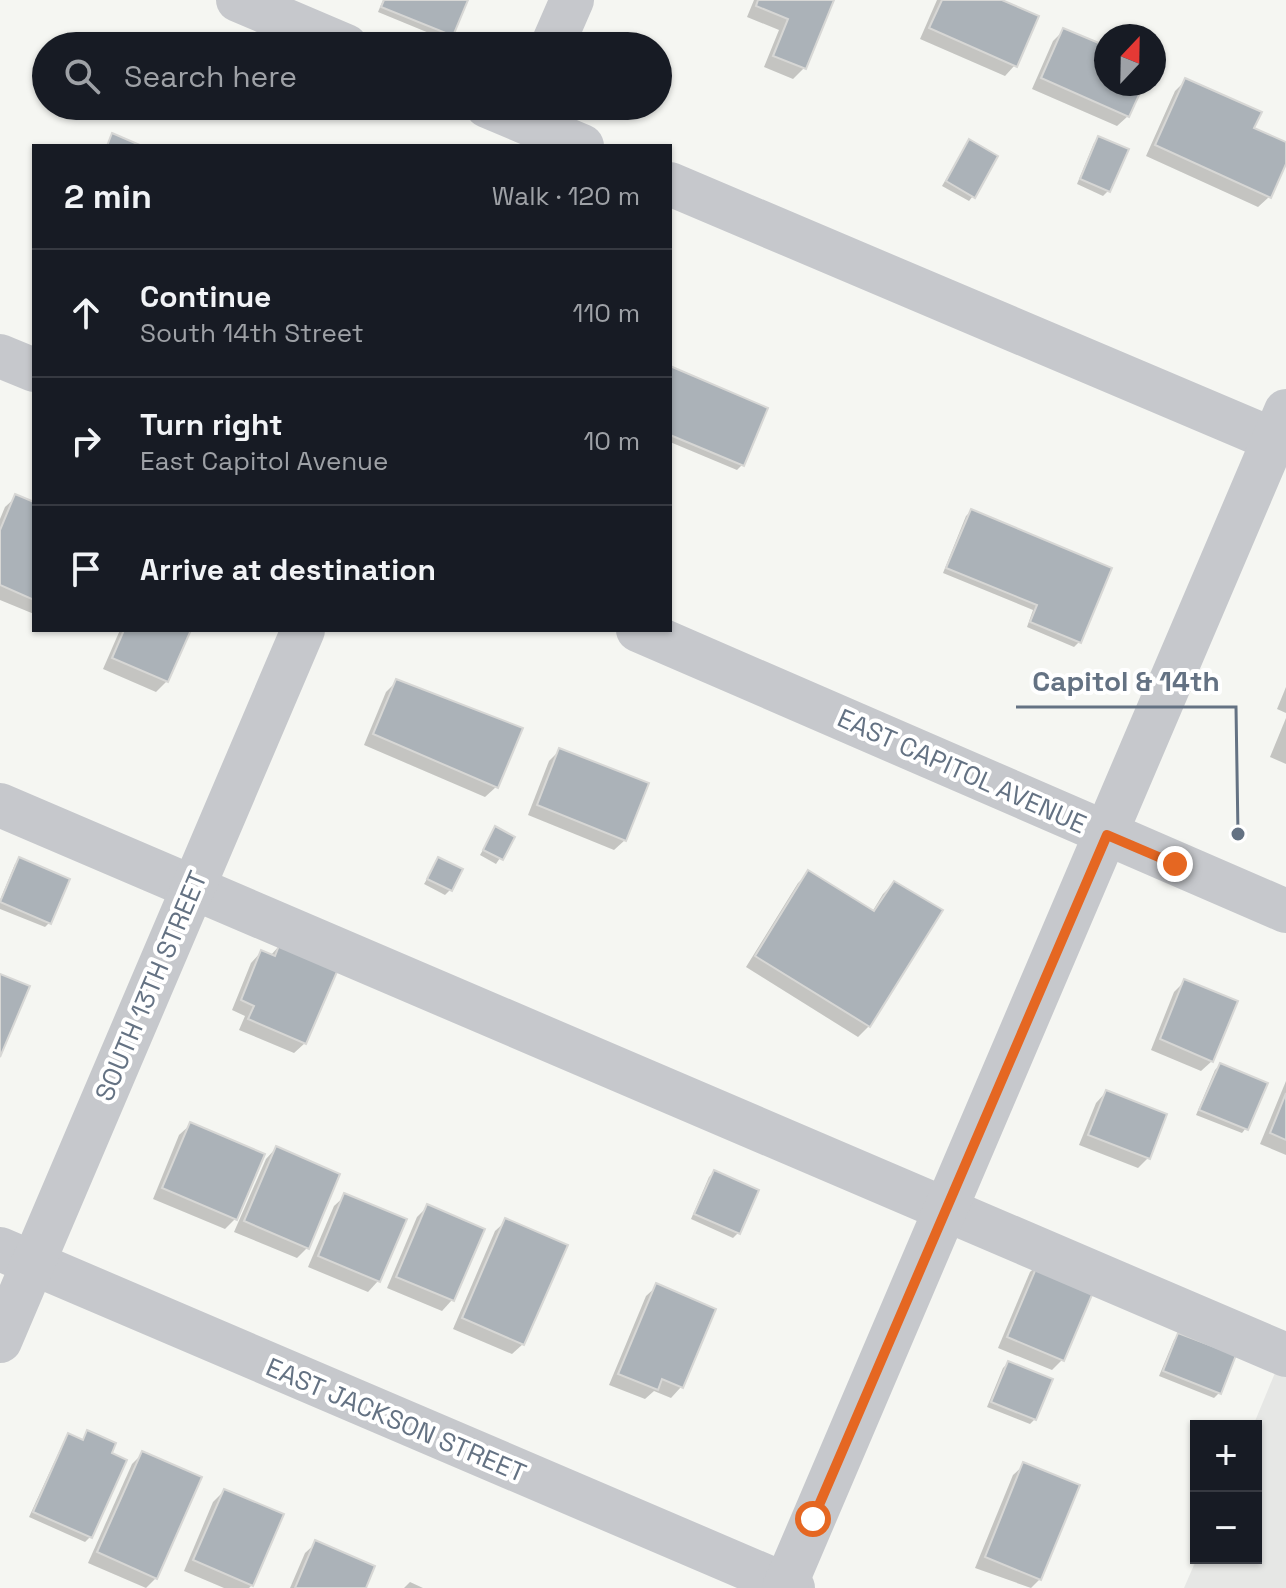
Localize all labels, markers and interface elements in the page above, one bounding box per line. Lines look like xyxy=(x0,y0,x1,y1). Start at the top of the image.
north arrow xyxy=(1094,24,1166,96)
search box xyxy=(32,32,672,120)
icon: search xyxy=(60,54,104,98)
text: Search here xyxy=(124,57,297,96)
text: 2 min xyxy=(64,175,152,218)
text: Walk · 120 m xyxy=(492,179,640,213)
text: Continue xyxy=(140,277,271,316)
icon: ahead xyxy=(64,291,108,335)
text: 110 m xyxy=(573,296,640,330)
text: South 14th Street xyxy=(140,316,364,350)
text: Turn right xyxy=(140,405,283,444)
icon: right xyxy=(64,419,108,463)
text: 10 m xyxy=(583,424,640,458)
text: East Capitol Avenue xyxy=(140,444,388,478)
icon: arrive xyxy=(64,547,108,591)
text: Arrive at destination xyxy=(140,550,436,589)
callout: Capitol & 14th xyxy=(1016,655,1236,707)
text: Capitol & 14th xyxy=(1032,663,1220,699)
street label: EAST CAPITOL AVENUE xyxy=(832,701,1092,841)
route end xyxy=(1157,846,1193,882)
street label: SOUTH 13TH STREET xyxy=(87,866,215,1106)
street label: EAST JACKSON STREET xyxy=(261,1350,531,1490)
map controls xyxy=(1190,1420,1262,1564)
button: + xyxy=(1190,1420,1262,1492)
button: − xyxy=(1190,1492,1262,1564)
route start xyxy=(795,1501,831,1537)

